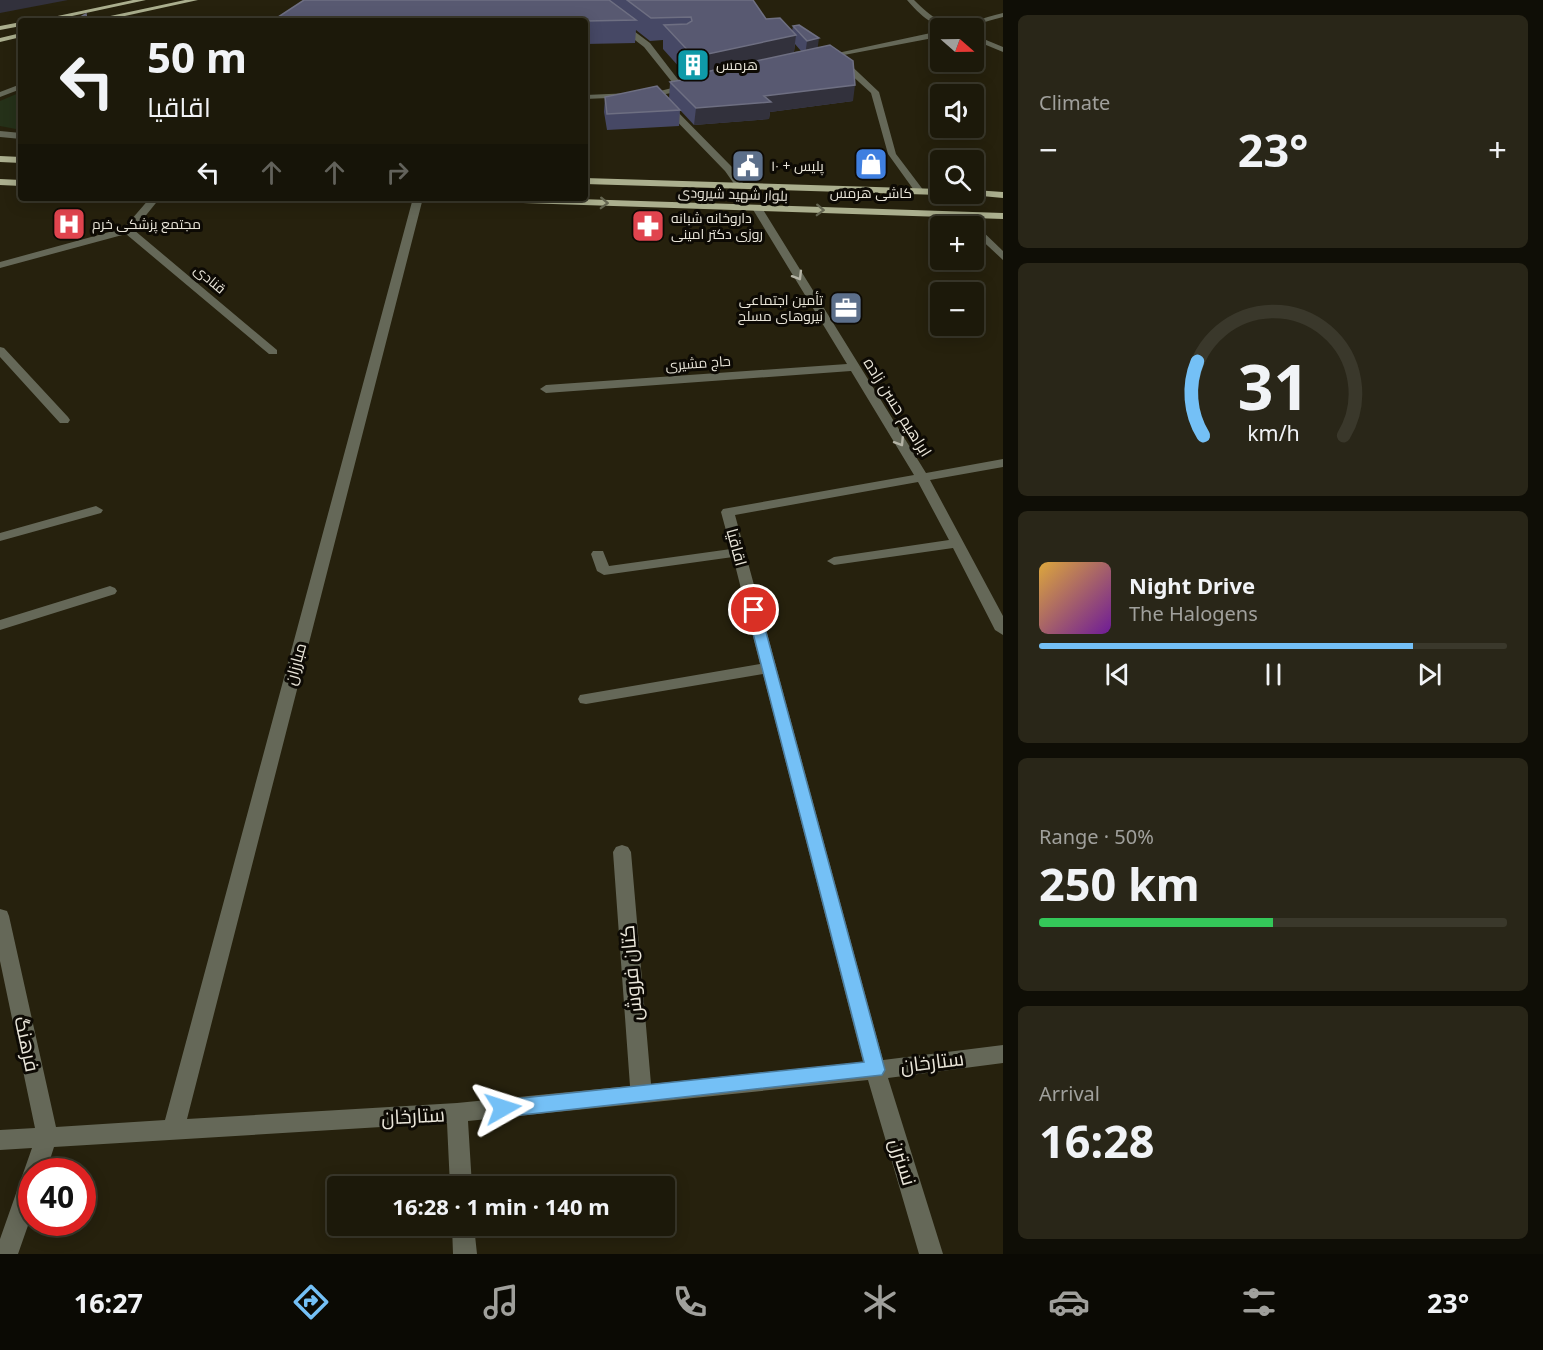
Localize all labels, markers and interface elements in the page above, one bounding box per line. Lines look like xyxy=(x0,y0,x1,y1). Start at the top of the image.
north arrow xyxy=(930,18,984,72)
map controls xyxy=(930,18,984,336)
text: 50 m xyxy=(147,28,247,85)
icon: left xyxy=(48,42,126,120)
building icon: هرمس xyxy=(675,47,711,83)
place label: هرمس xyxy=(716,55,758,74)
button: sound xyxy=(930,84,984,138)
text: اقاقیا xyxy=(147,88,211,125)
text: Climate xyxy=(1039,89,1110,116)
text: 23° xyxy=(1238,119,1308,180)
text: − xyxy=(1039,127,1058,172)
text: + xyxy=(1488,127,1507,172)
shop icon: کاشی هرمس xyxy=(853,146,889,182)
public building icon: پلیس + ۱۰ xyxy=(730,148,766,184)
button: search xyxy=(930,150,984,204)
icon: left xyxy=(192,156,225,189)
icon: ahead xyxy=(255,156,288,189)
icon: ahead xyxy=(318,156,351,189)
icon: right xyxy=(381,156,414,189)
place label: پلیس + ۱۰ xyxy=(771,156,824,176)
street label: بلوار شهید شیرودی xyxy=(678,182,788,205)
place label: کاشی هرمس xyxy=(830,183,912,202)
one-way arrow xyxy=(600,197,609,209)
one-way arrow xyxy=(816,204,825,216)
hospital icon: مجتمع پزشکی خرم xyxy=(51,206,87,242)
pharmacy icon: داروخانه شبانه روزی دکتر امینی xyxy=(630,208,666,244)
place label: داروخانه شبانه روزی دکتر امینی xyxy=(671,208,763,243)
place label: مجتمع پزشکی خرم xyxy=(92,214,201,234)
button: + xyxy=(930,216,984,270)
street label: قنادی xyxy=(190,260,230,297)
one-way arrow xyxy=(791,269,802,280)
button: − xyxy=(930,282,984,336)
place label: تأمین اجتماعی نیروهای مسلح xyxy=(738,290,823,325)
office icon: تأمین اجتماعی نیروهای مسلح xyxy=(828,290,864,326)
text: 31 xyxy=(1237,343,1309,428)
street label: حاج مشیری xyxy=(665,351,731,374)
street label: ابراهیم حسن زاده xyxy=(858,353,937,461)
text: km/h xyxy=(1247,419,1299,448)
one-way arrow xyxy=(893,436,905,446)
street label: اقاقیا xyxy=(721,526,753,568)
text: Night Drive xyxy=(1129,570,1255,600)
pin xyxy=(728,584,779,635)
icon: arrive xyxy=(737,593,770,626)
text: The Halogens xyxy=(1129,600,1258,627)
street label: مبارزان xyxy=(279,640,311,688)
icon: previous xyxy=(1101,658,1134,691)
icon: pause xyxy=(1257,658,1290,691)
icon: next xyxy=(1413,658,1446,691)
text: Range · 50% xyxy=(1039,823,1154,850)
text: 250 km xyxy=(1039,853,1200,914)
street label: کتان فروش xyxy=(613,924,648,1022)
street label: فرهنگ xyxy=(8,1014,47,1074)
street label: ستارخان xyxy=(899,1044,965,1079)
position arrow xyxy=(471,1076,535,1140)
text: Arrival xyxy=(1039,1080,1100,1107)
street label: ستارخان xyxy=(380,1100,446,1131)
text: 16:28 xyxy=(1039,1110,1155,1171)
street label: نسترن xyxy=(884,1135,923,1189)
speed limit sign: 40 xyxy=(18,1158,96,1236)
text: 16:28 · 1 min · 140 m xyxy=(392,1191,610,1221)
icon: directions xyxy=(290,1281,332,1323)
icon: music xyxy=(480,1281,522,1323)
icon: phone xyxy=(669,1281,711,1323)
icon: climate xyxy=(859,1281,901,1323)
icon: car xyxy=(1048,1281,1090,1323)
icon: filters xyxy=(1238,1281,1280,1323)
text: 16:27 xyxy=(74,1284,143,1321)
text: 23° xyxy=(1427,1284,1469,1321)

